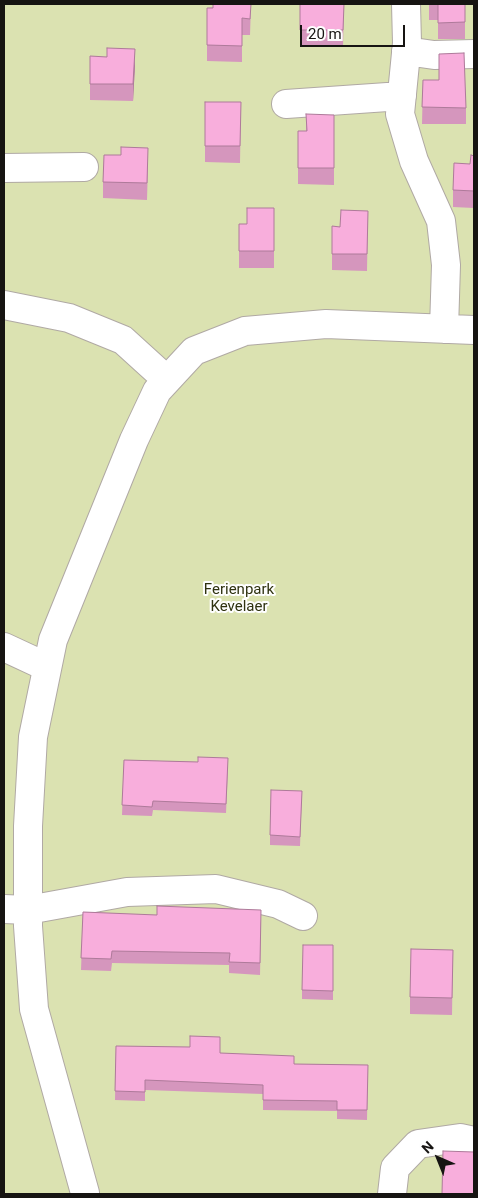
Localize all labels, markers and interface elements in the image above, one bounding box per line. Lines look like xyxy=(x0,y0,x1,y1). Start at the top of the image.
scale bar xyxy=(303,15,408,47)
text: 20 m xyxy=(308,25,342,43)
park label: Ferienpark Kevelaer xyxy=(204,581,274,616)
north arrow xyxy=(413,1133,463,1183)
text: N xyxy=(418,1138,437,1156)

